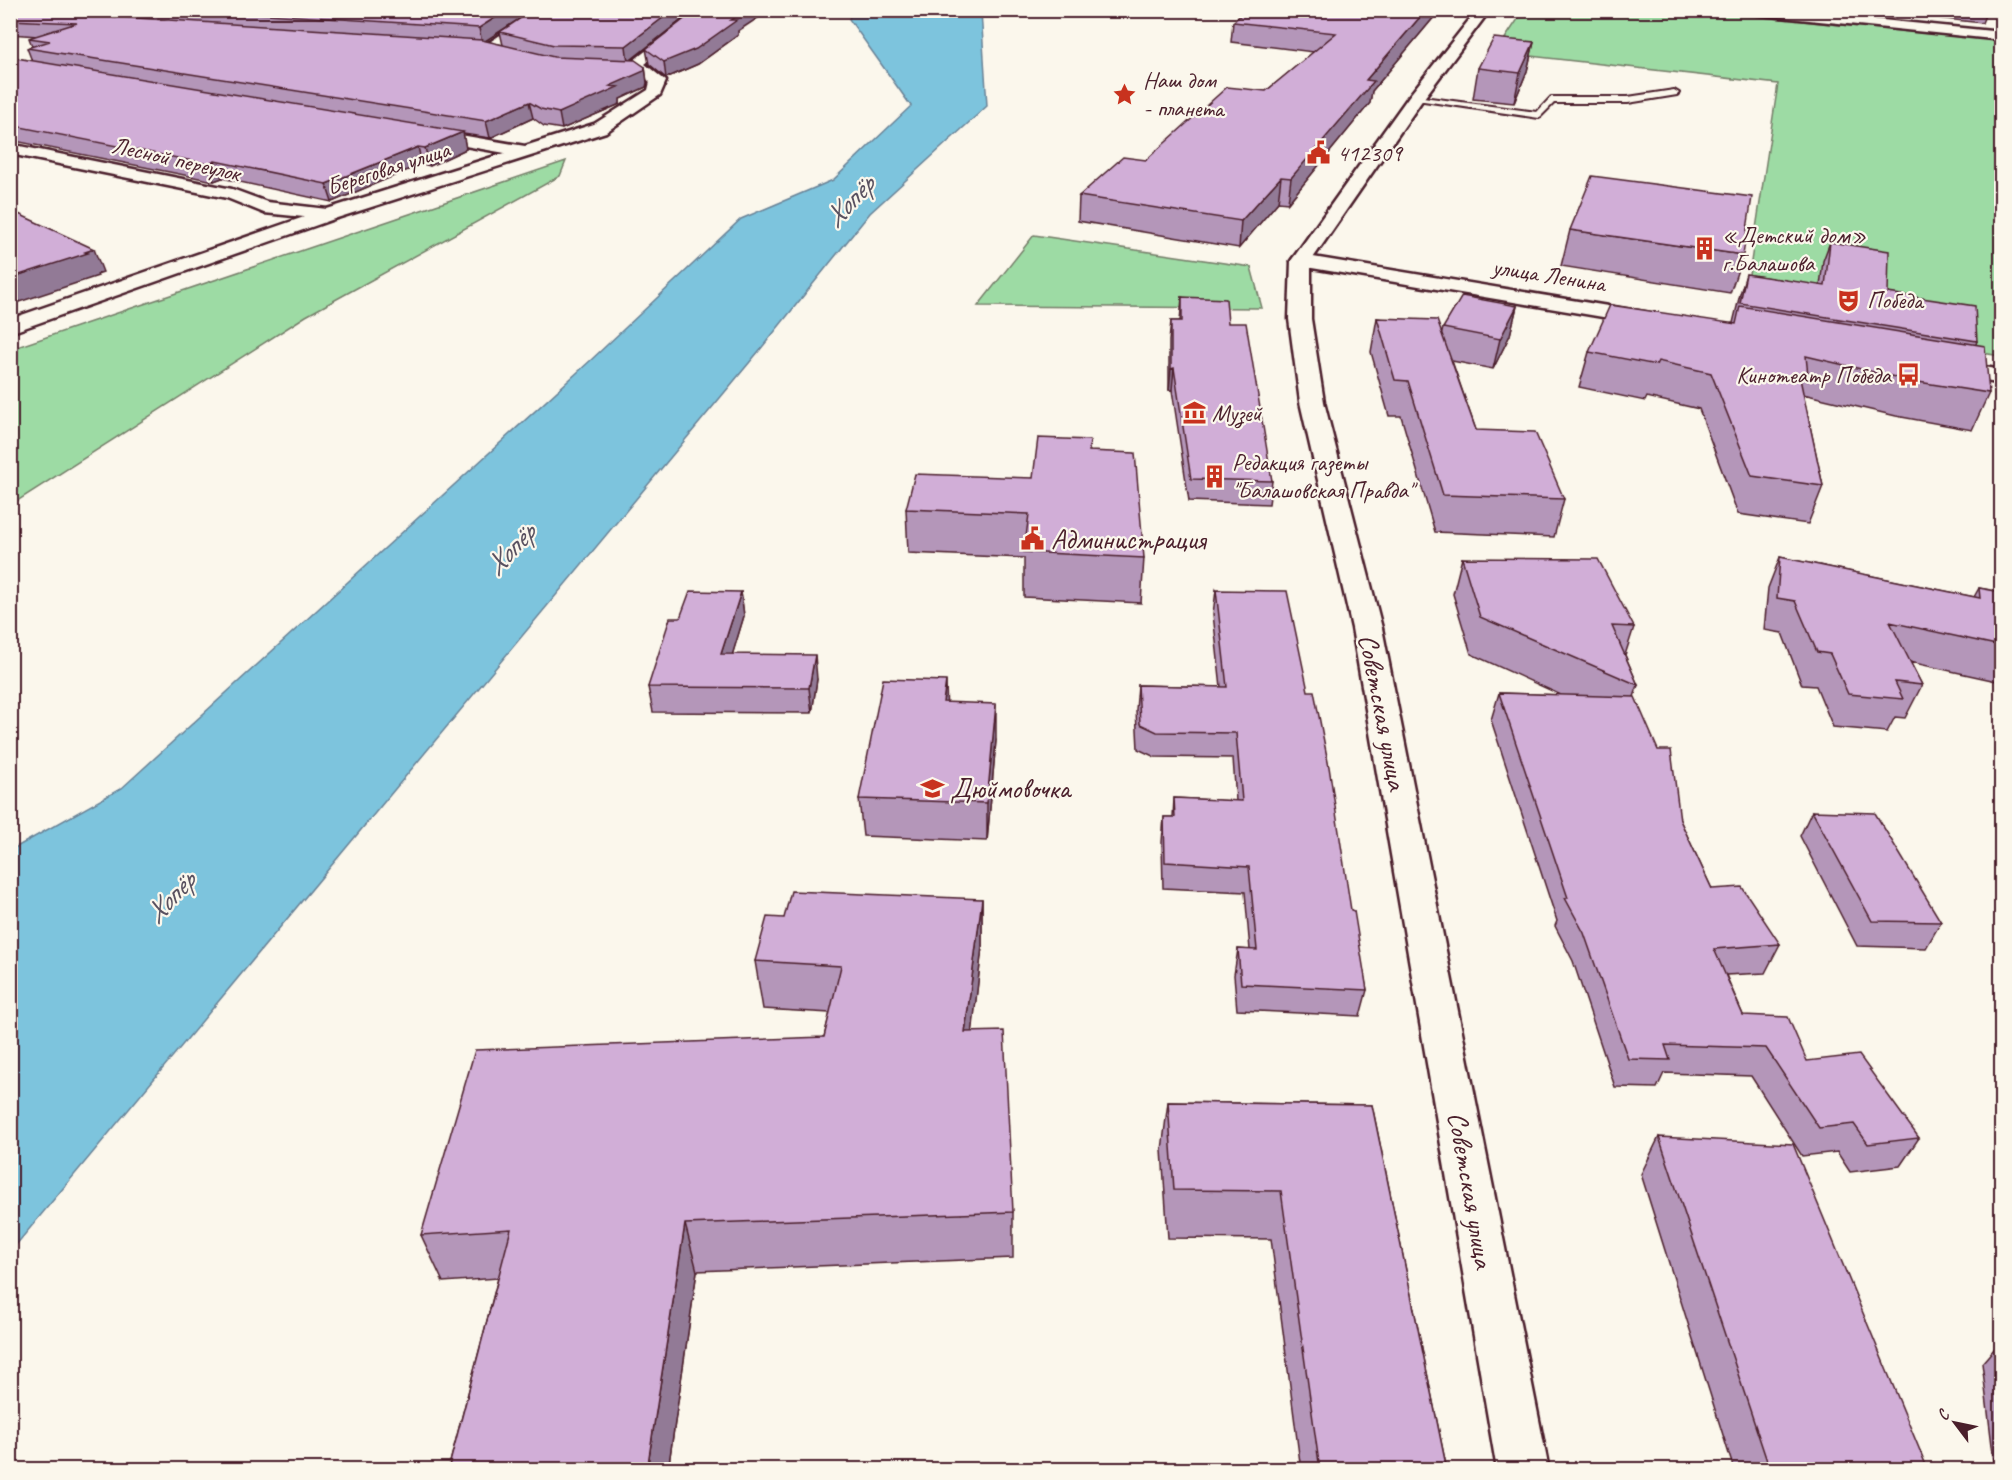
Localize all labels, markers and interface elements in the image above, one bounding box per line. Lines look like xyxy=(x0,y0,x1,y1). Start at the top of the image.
place label: Наш дом - планета xyxy=(1143,65,1226,123)
place icon: Наш дом - планета xyxy=(1112,81,1138,107)
street label: Лесной переулок xyxy=(109,130,245,189)
street label: Береговая улица xyxy=(323,134,455,202)
place label: 412309 xyxy=(1337,138,1404,168)
public building icon: 412309 xyxy=(1306,140,1332,166)
water label: Хопёр xyxy=(815,164,885,235)
place label: «Детский дом» г.Балашова xyxy=(1722,220,1866,278)
building icon: «Детский дом» г.Балашова xyxy=(1691,236,1717,262)
street label: улица Ленина xyxy=(1488,251,1610,299)
place label: Победа xyxy=(1867,285,1925,315)
theatre icon: Победа xyxy=(1836,287,1862,313)
place label: Кинотеатр Победа xyxy=(1736,360,1893,390)
bus stop icon: Кинотеатр Победа xyxy=(1896,362,1922,388)
place label: Музей xyxy=(1212,398,1264,429)
museum icon: Музей xyxy=(1181,400,1207,426)
place label: Редакция газеты "Балашовская Правда" xyxy=(1232,447,1419,505)
building icon: Редакция газеты "Балашовская Правда" xyxy=(1201,463,1227,489)
water label: Хопёр xyxy=(476,512,546,583)
place label: Администрация xyxy=(1051,522,1208,557)
public building icon: Администрация xyxy=(1020,526,1046,552)
street label: Советская улица xyxy=(1351,631,1416,795)
place label: Дюймовочка xyxy=(950,771,1073,806)
school or university icon: Дюймовочка xyxy=(919,775,945,801)
water label: Хопёр xyxy=(136,860,206,931)
street label: Советская улица xyxy=(1440,1109,1502,1273)
north arrow xyxy=(1925,1393,1985,1453)
text: С xyxy=(1933,1405,1955,1424)

